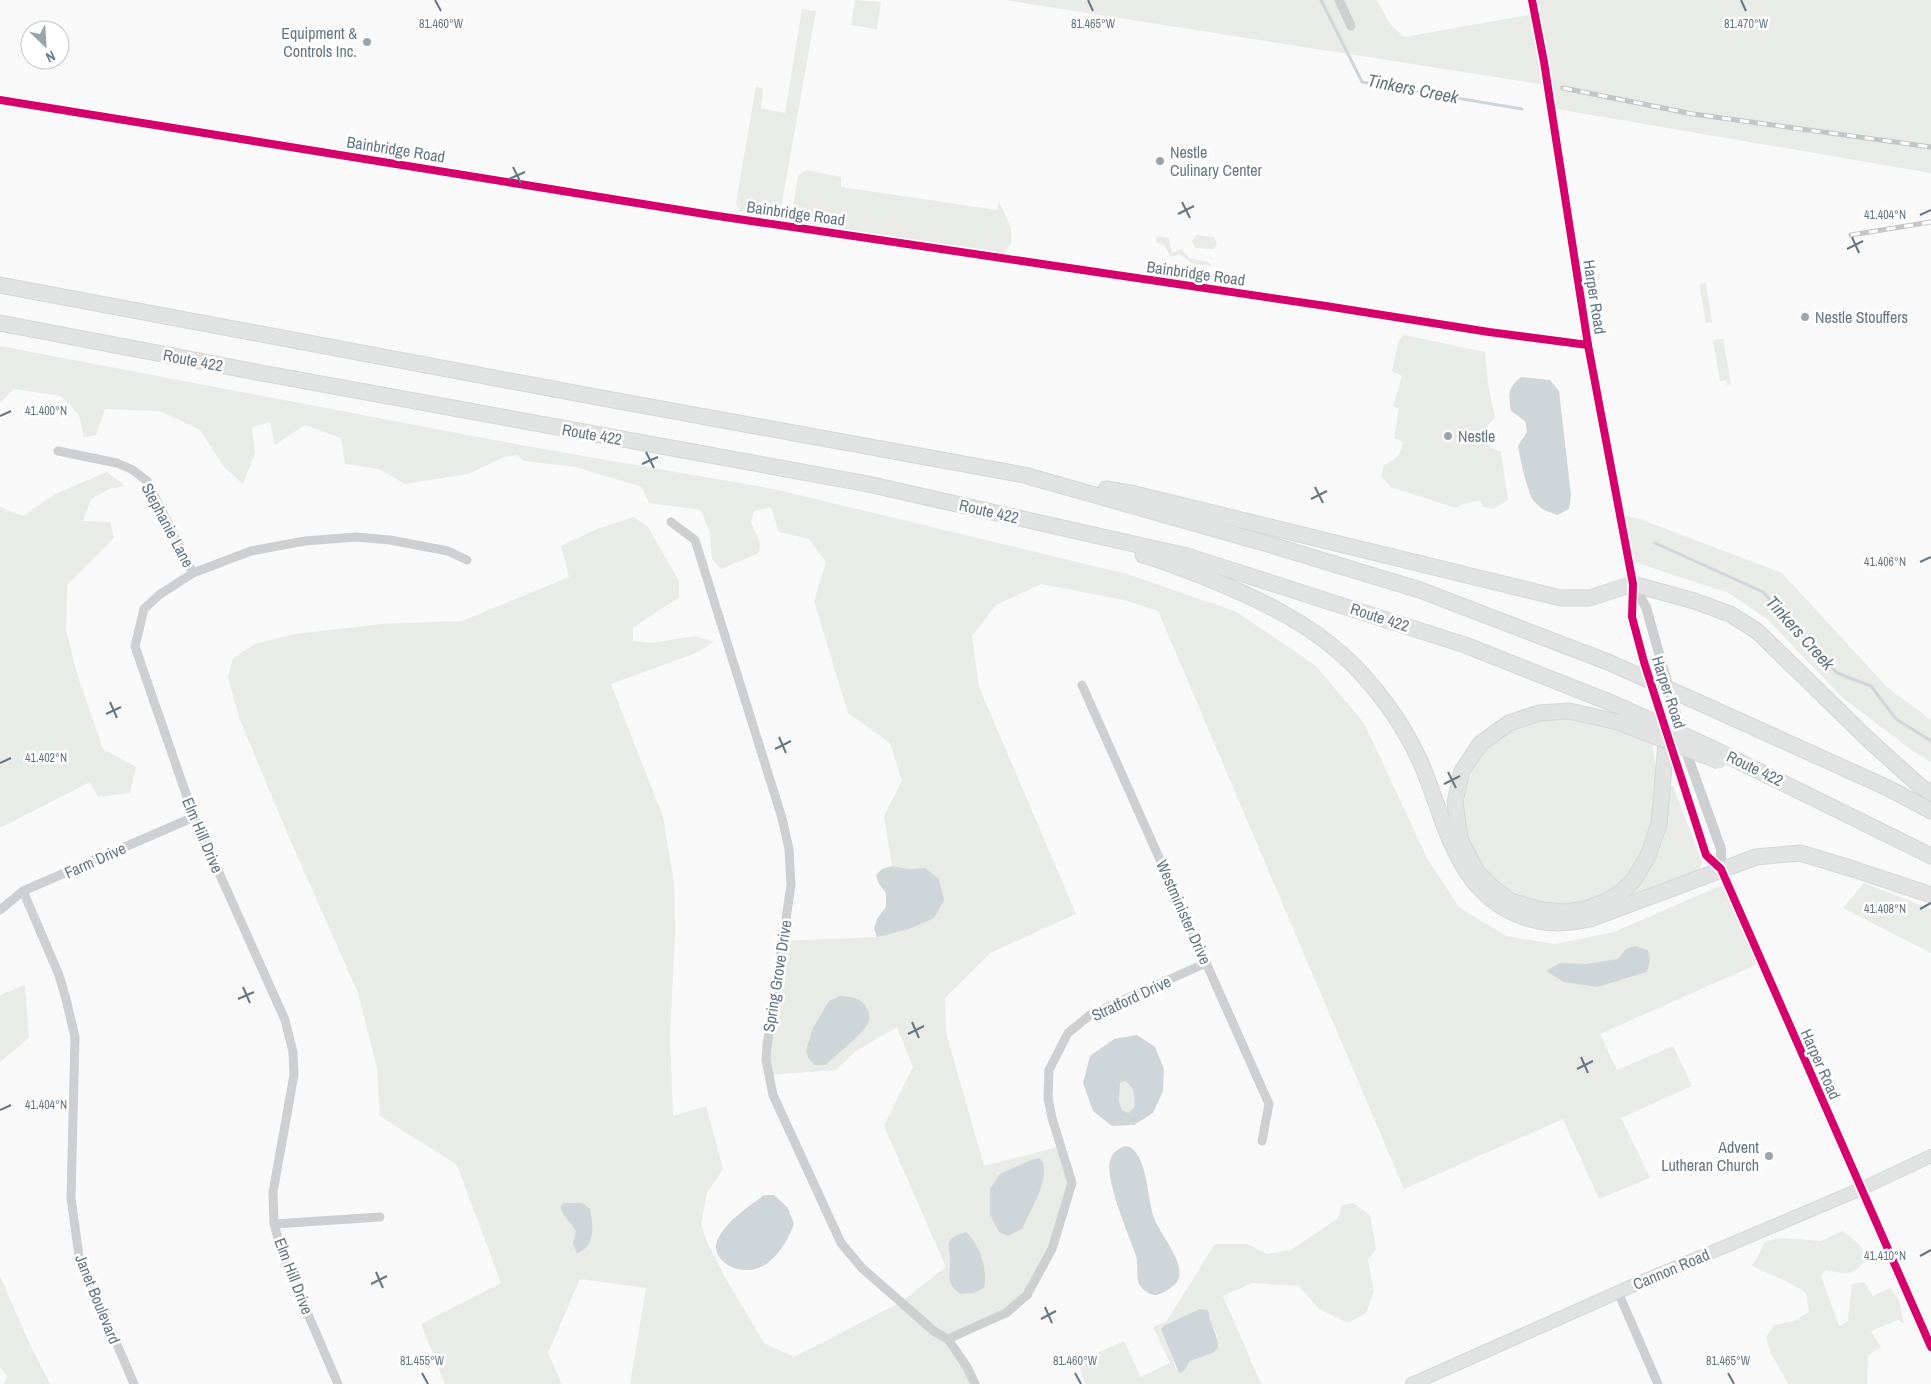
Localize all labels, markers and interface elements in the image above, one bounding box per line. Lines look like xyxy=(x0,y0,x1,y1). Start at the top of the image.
text: 81.460°W xyxy=(419,16,464,32)
text: 81.465°W xyxy=(1071,16,1116,32)
text: 81.470°W xyxy=(1724,16,1769,32)
north arrow xyxy=(20,20,70,70)
place label: Equipment & Controls Inc. xyxy=(281,22,357,62)
marker: Equipment & Controls Inc. xyxy=(361,36,373,48)
text: N xyxy=(43,47,58,67)
water label: Tinkers Creek xyxy=(1366,67,1461,110)
street label: Bainbridge Road xyxy=(345,130,447,168)
place label: Nestle Culinary Center xyxy=(1170,141,1263,181)
marker: Nestle Culinary Center xyxy=(1154,155,1166,167)
street label: Bainbridge Road xyxy=(745,195,847,231)
text: 41.404°N xyxy=(1864,207,1906,223)
street label: Bainbridge Road xyxy=(1145,255,1247,291)
street label: Harper Road xyxy=(1578,258,1612,336)
place label: Nestle Stouffers xyxy=(1815,306,1908,328)
marker: Nestle Stouffers xyxy=(1799,311,1811,323)
street label: Route 422 xyxy=(161,343,225,377)
text: 41.400°N xyxy=(25,403,67,419)
street label: Route 422 xyxy=(560,418,624,450)
place label: Nestle xyxy=(1458,425,1495,447)
marker: Nestle xyxy=(1442,430,1454,442)
street label: Stephanie Lane xyxy=(137,479,199,571)
street label: Route 422 xyxy=(957,493,1021,529)
text: 41.406°N xyxy=(1864,554,1906,570)
water label: Tinkers Creek xyxy=(1760,590,1841,676)
street label: Route 422 xyxy=(1348,597,1412,637)
street label: Harper Road xyxy=(1647,653,1691,731)
street label: Route 422 xyxy=(1723,745,1787,791)
text: 41.402°N xyxy=(25,750,67,766)
street label: Elm Hill Drive xyxy=(177,794,229,876)
street label: Farm Drive xyxy=(61,837,129,883)
street label: Westminister Drive xyxy=(1151,856,1217,968)
text: 41.408°N xyxy=(1864,901,1906,917)
street label: Spring Grove Drive xyxy=(757,918,797,1034)
street label: Stratford Drive xyxy=(1088,970,1174,1026)
street label: Harper Road xyxy=(1796,1025,1846,1103)
text: 41.404°N xyxy=(25,1097,67,1113)
place label: Advent Lutheran Church xyxy=(1661,1136,1759,1176)
marker: Advent Lutheran Church xyxy=(1763,1150,1775,1162)
street label: Elm Hill Drive xyxy=(269,1235,319,1317)
street label: Cannon Road xyxy=(1629,1243,1713,1295)
text: 41.410°N xyxy=(1864,1248,1906,1264)
street label: Janet Boulevard xyxy=(70,1251,126,1347)
text: 81.455°W xyxy=(400,1353,445,1369)
text: 81.460°W xyxy=(1053,1353,1098,1369)
text: 81.465°W xyxy=(1706,1353,1751,1369)

